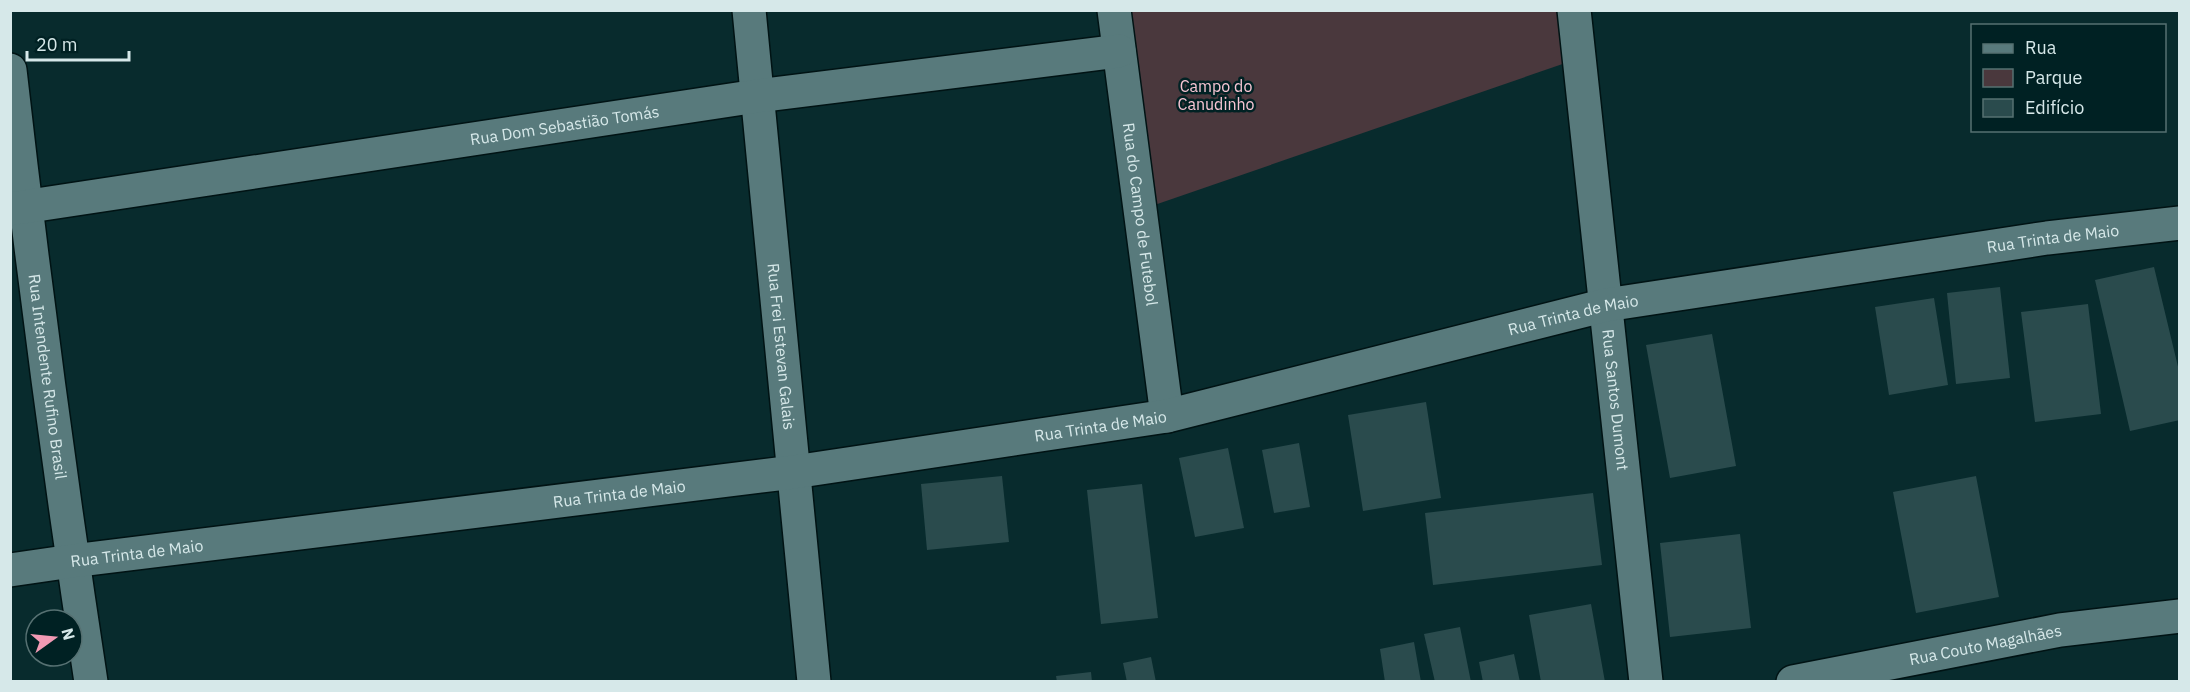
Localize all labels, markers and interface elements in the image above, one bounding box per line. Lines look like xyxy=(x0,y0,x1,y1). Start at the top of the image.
scale bar xyxy=(27,24,129,62)
legend xyxy=(1971,24,2166,132)
text: 20 m xyxy=(36,33,78,56)
text: Rua xyxy=(2025,36,2057,59)
text: Parque xyxy=(2025,66,2083,89)
park label: Campo do Canudinho xyxy=(1177,76,1255,114)
text: Edifício xyxy=(2025,96,2084,119)
street label: Rua Dom Sebastião Tomás xyxy=(469,101,661,149)
street label: Rua do Campo de Futebol xyxy=(1119,121,1163,307)
street label: Rua Trinta de Maio xyxy=(1985,220,2120,257)
street label: Rua Frei Estevan Galais xyxy=(764,262,800,431)
street label: Rua Intendente Rufino Brasil xyxy=(24,273,71,481)
street label: Rua Trinta de Maio xyxy=(1506,290,1640,339)
street label: Rua Santos Dumont xyxy=(1598,328,1633,472)
street label: Rua Trinta de Maio xyxy=(1033,406,1168,446)
street label: Rua Trinta de Maio xyxy=(552,475,687,512)
street label: Rua Trinta de Maio xyxy=(69,535,204,571)
north arrow xyxy=(24,608,84,668)
street label: Rua Couto Magalhães xyxy=(1907,620,2063,669)
text: N xyxy=(57,626,80,642)

